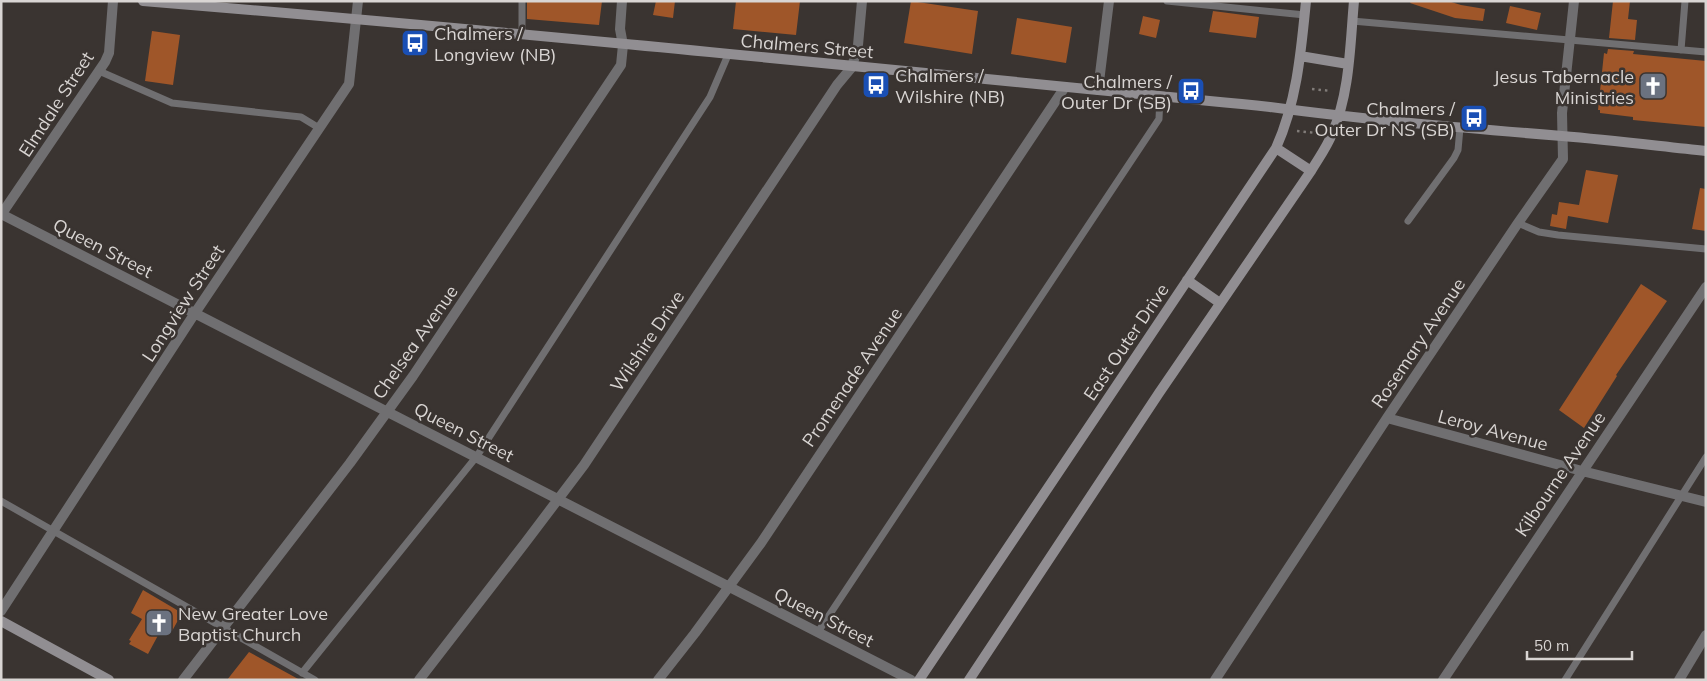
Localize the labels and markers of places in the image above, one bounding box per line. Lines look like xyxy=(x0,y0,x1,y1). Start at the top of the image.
place label: Chalmers / Longview (NB) xyxy=(434,22,556,66)
bus stop icon: Chalmers / Longview (NB) xyxy=(400,28,430,58)
place label: Chalmers / Wilshire (NB) xyxy=(895,64,1005,108)
place label: Jesus Tabernacle Ministries xyxy=(1494,65,1634,109)
bus stop icon: Chalmers / Wilshire (NB) xyxy=(861,70,891,100)
place label: Chalmers / Outer Dr (SB) xyxy=(1061,70,1173,114)
church icon: Jesus Tabernacle Ministries xyxy=(1638,71,1668,101)
bus stop icon: Chalmers / Outer Dr (SB) xyxy=(1176,76,1206,106)
place label: Chalmers / Outer Dr NS (SB) xyxy=(1315,97,1456,141)
bus stop icon: Chalmers / Outer Dr NS (SB) xyxy=(1459,103,1489,133)
place label: New Greater Love Baptist Church xyxy=(178,602,328,646)
church icon: New Greater Love Baptist Church xyxy=(144,608,174,638)

